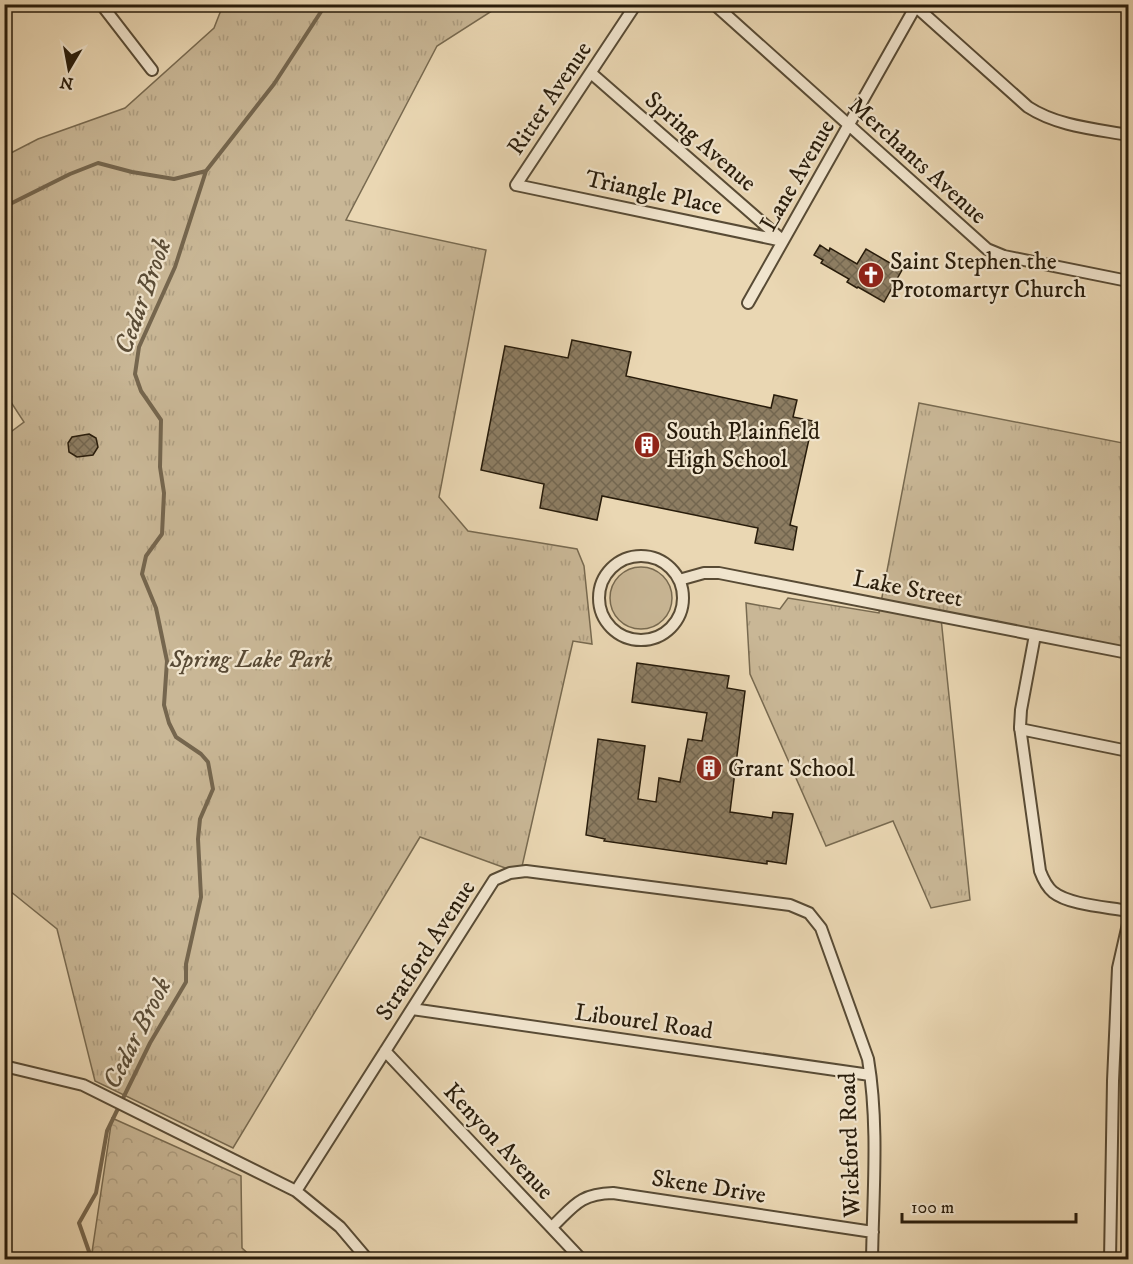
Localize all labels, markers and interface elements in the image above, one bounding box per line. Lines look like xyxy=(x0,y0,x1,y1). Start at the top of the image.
street label: Ritter Avenue xyxy=(501,36,599,161)
north arrow xyxy=(39,39,99,99)
text: N xyxy=(58,72,75,94)
street label: Spring Avenue xyxy=(638,85,762,198)
street label: Merchants Avenue xyxy=(842,91,993,231)
street label: Lane Avenue xyxy=(754,114,842,237)
street label: Triangle Place xyxy=(583,164,725,222)
water label: Cedar Brook xyxy=(107,234,180,359)
place label: Saint Stephen the Protomartyr Church xyxy=(890,247,1086,305)
church icon: Saint Stephen the Protomartyr Church xyxy=(856,260,886,290)
place label: South Plainfield High School xyxy=(666,417,820,475)
building icon: South Plainfield High School xyxy=(632,430,662,460)
street label: Lake Street xyxy=(850,564,965,614)
park label: Spring Lake Park xyxy=(169,645,332,675)
building icon: Grant School xyxy=(694,753,724,783)
place label: Grant School xyxy=(728,754,856,784)
street label: Stratford Avenue xyxy=(369,875,482,1026)
water label: Cedar Brook xyxy=(95,972,179,1095)
street label: Libourel Road xyxy=(573,997,715,1047)
street label: Wickford Road xyxy=(832,1072,868,1219)
street label: Kenyon Avenue xyxy=(437,1077,560,1206)
street label: Skene Drive xyxy=(650,1163,768,1211)
scale bar xyxy=(902,1186,1076,1224)
text: 100 m xyxy=(911,1197,954,1219)

